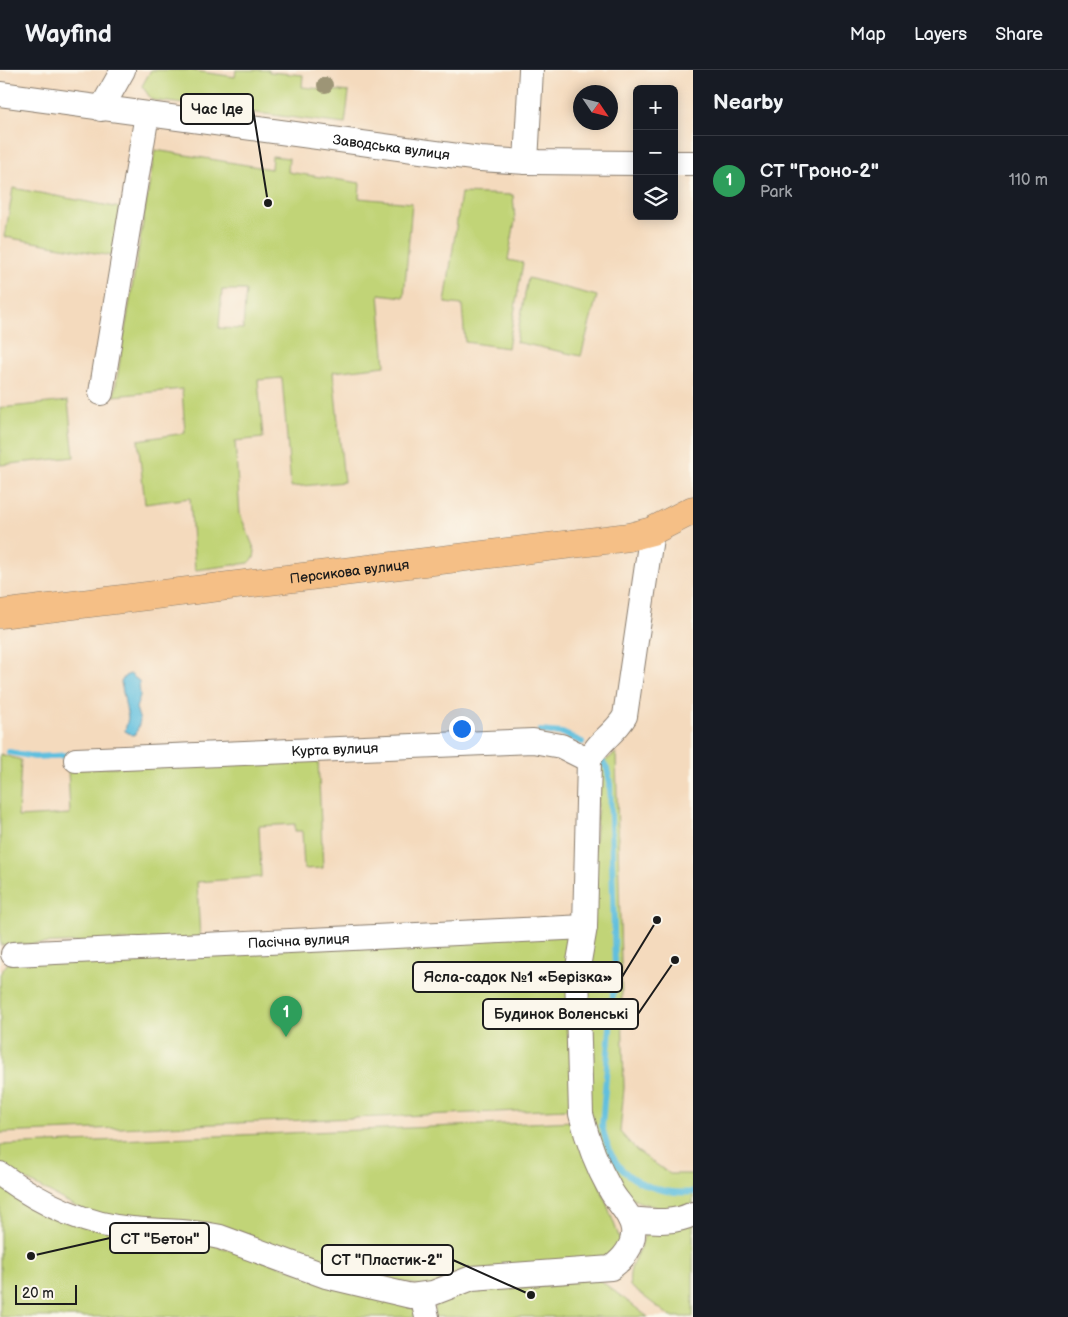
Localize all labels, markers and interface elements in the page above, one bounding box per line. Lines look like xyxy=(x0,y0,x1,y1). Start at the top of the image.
text: Wayfind xyxy=(25,20,112,49)
text: Map xyxy=(850,24,886,45)
text: Layers xyxy=(914,24,967,45)
text: Share xyxy=(995,24,1043,45)
north arrow xyxy=(573,85,618,130)
map controls xyxy=(633,85,678,220)
button: + xyxy=(633,85,678,130)
text: Nearby xyxy=(713,90,783,115)
callout: Час Іде xyxy=(181,94,253,124)
text: Час Іде xyxy=(191,100,243,119)
button: − xyxy=(633,130,678,175)
street label: Заводська вулиця xyxy=(332,131,451,164)
text: СТ "Гроно-2" xyxy=(760,160,879,183)
text: 1 xyxy=(726,171,732,190)
text: 110 m xyxy=(1009,171,1048,190)
button: layers xyxy=(633,175,678,220)
text: Park xyxy=(760,183,792,202)
street label: Персикова вулиця xyxy=(289,556,410,587)
your location xyxy=(449,716,475,742)
street label: Курта вулиця xyxy=(291,739,379,760)
street label: Пасічна вулиця xyxy=(247,930,350,952)
callout: Ясла-садок №1 «Берізка» xyxy=(413,962,622,992)
text: Ясла-садок №1 «Берізка» xyxy=(423,968,613,987)
pin: 1 xyxy=(270,996,302,1037)
callout: Будинок Воленські xyxy=(483,999,638,1029)
text: Будинок Воленські xyxy=(494,1005,628,1024)
callout: СТ "Бетон" xyxy=(110,1223,209,1253)
text: СТ "Бетон" xyxy=(120,1230,200,1249)
callout: СТ "Пластик-2" xyxy=(322,1245,453,1275)
text: СТ "Пластик-2" xyxy=(331,1251,443,1270)
scale bar xyxy=(15,1282,78,1305)
text: 20 m xyxy=(22,1285,54,1302)

